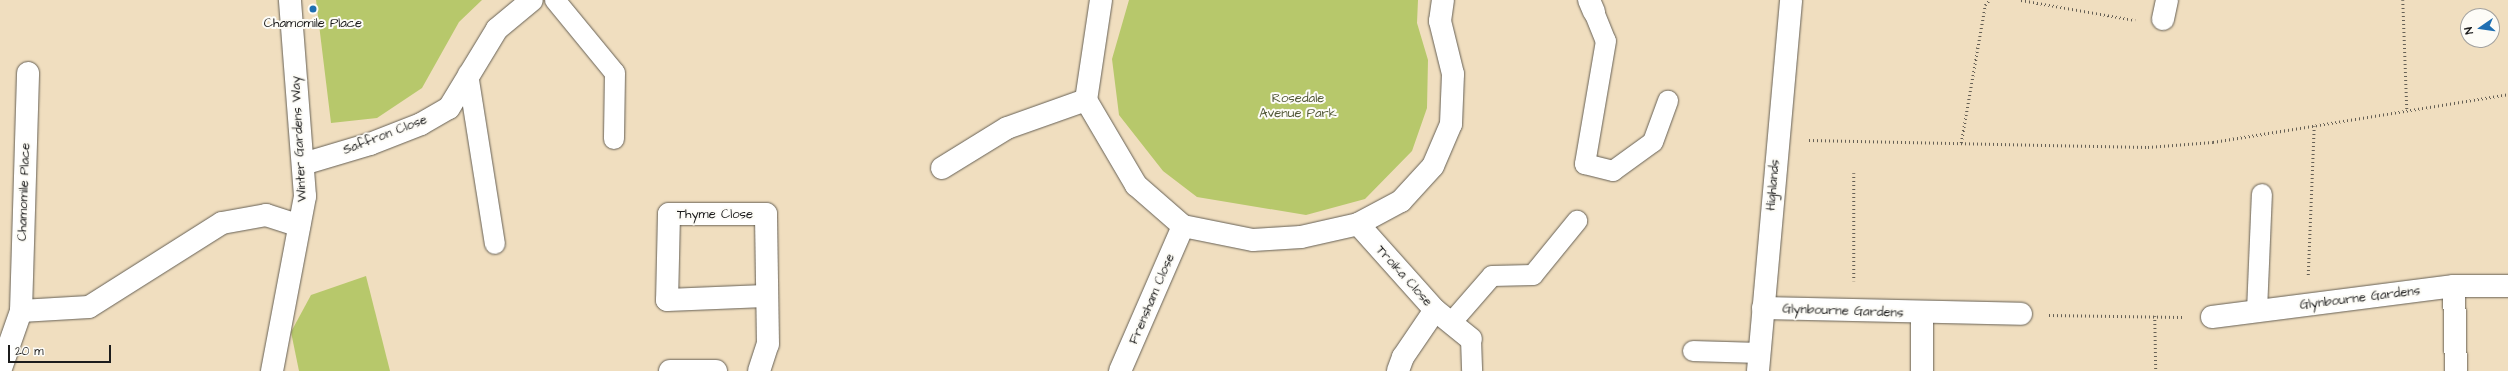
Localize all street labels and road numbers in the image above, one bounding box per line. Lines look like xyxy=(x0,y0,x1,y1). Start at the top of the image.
street label: Winter Gardens Way xyxy=(288,76,310,202)
street label: Saffron Close xyxy=(341,112,429,158)
street label: Chamomile Place xyxy=(14,143,34,241)
street label: Highlands xyxy=(1763,159,1783,211)
street label: Thyme Close xyxy=(677,206,753,222)
street label: Troika Close xyxy=(1373,242,1435,310)
street label: Frensham Close xyxy=(1126,251,1178,347)
street label: Glynbourne Gardens xyxy=(2299,283,2421,313)
street label: Glynbourne Gardens xyxy=(1782,301,1904,321)

